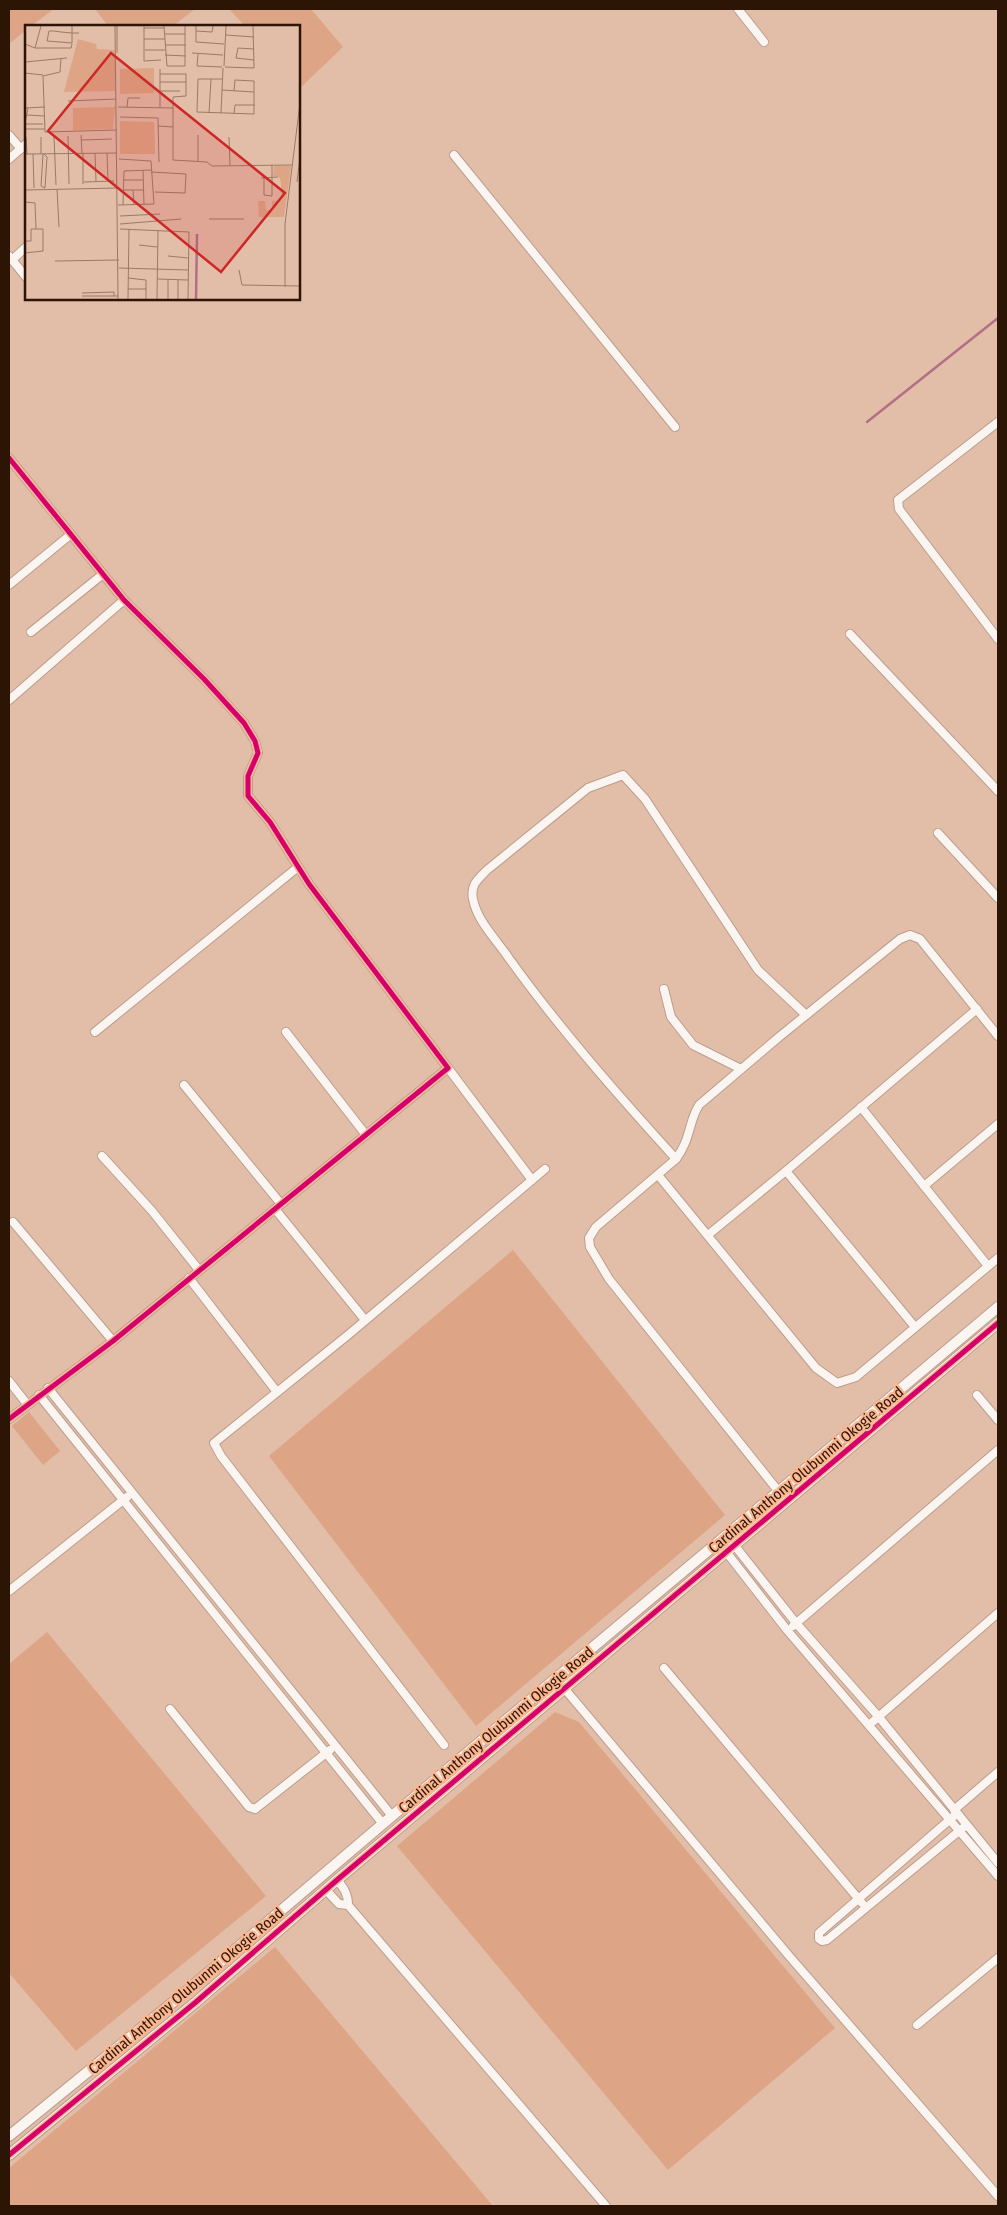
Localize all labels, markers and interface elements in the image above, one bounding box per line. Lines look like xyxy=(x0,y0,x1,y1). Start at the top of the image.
inset map xyxy=(25,25,300,300)
street label: Cardinal Anthony Olubunmi Okogie Road xyxy=(705,1383,907,1557)
street label: Cardinal Anthony Olubunmi Okogie Road xyxy=(395,1643,597,1817)
street label: Cardinal Anthony Olubunmi Okogie Road xyxy=(85,1904,287,2078)

